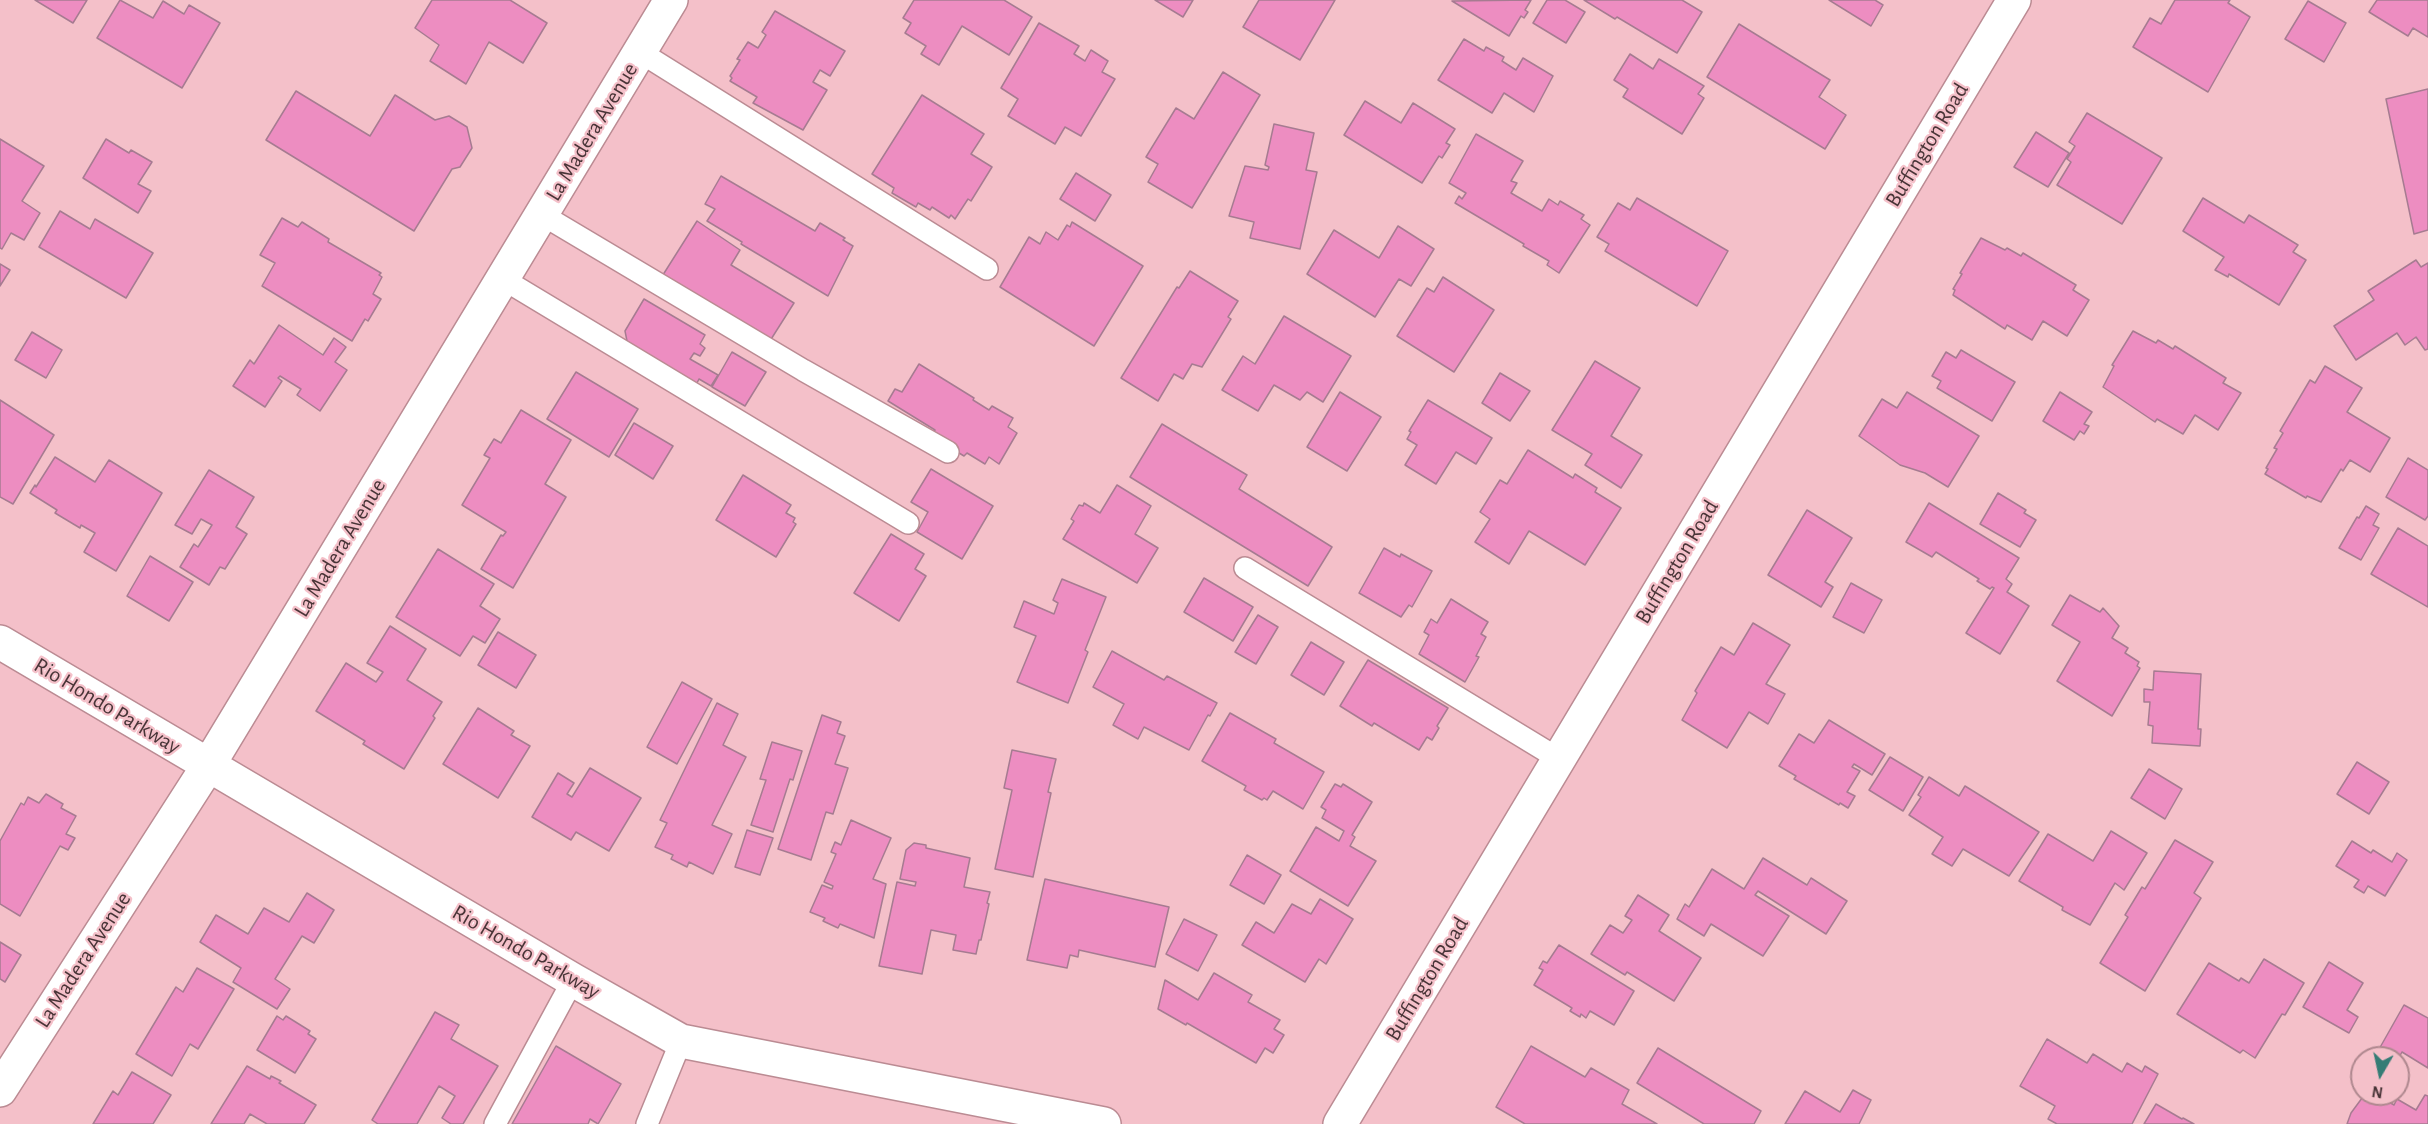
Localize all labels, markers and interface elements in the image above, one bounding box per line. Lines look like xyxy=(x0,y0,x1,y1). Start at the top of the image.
street label: La Madera Avenue xyxy=(540,58,644,206)
street label: Buffington Road xyxy=(1880,78,1974,212)
street label: La Madera Avenue xyxy=(288,474,392,622)
street label: Buffington Road xyxy=(1630,495,1724,629)
street label: Rio Hondo Parkway xyxy=(29,652,185,760)
street label: La Madera Avenue xyxy=(29,887,137,1033)
street label: Rio Hondo Parkway xyxy=(447,899,605,1005)
street label: Buffington Road xyxy=(1380,912,1474,1046)
north arrow xyxy=(2350,1046,2410,1106)
text: N xyxy=(2371,1083,2384,1101)

